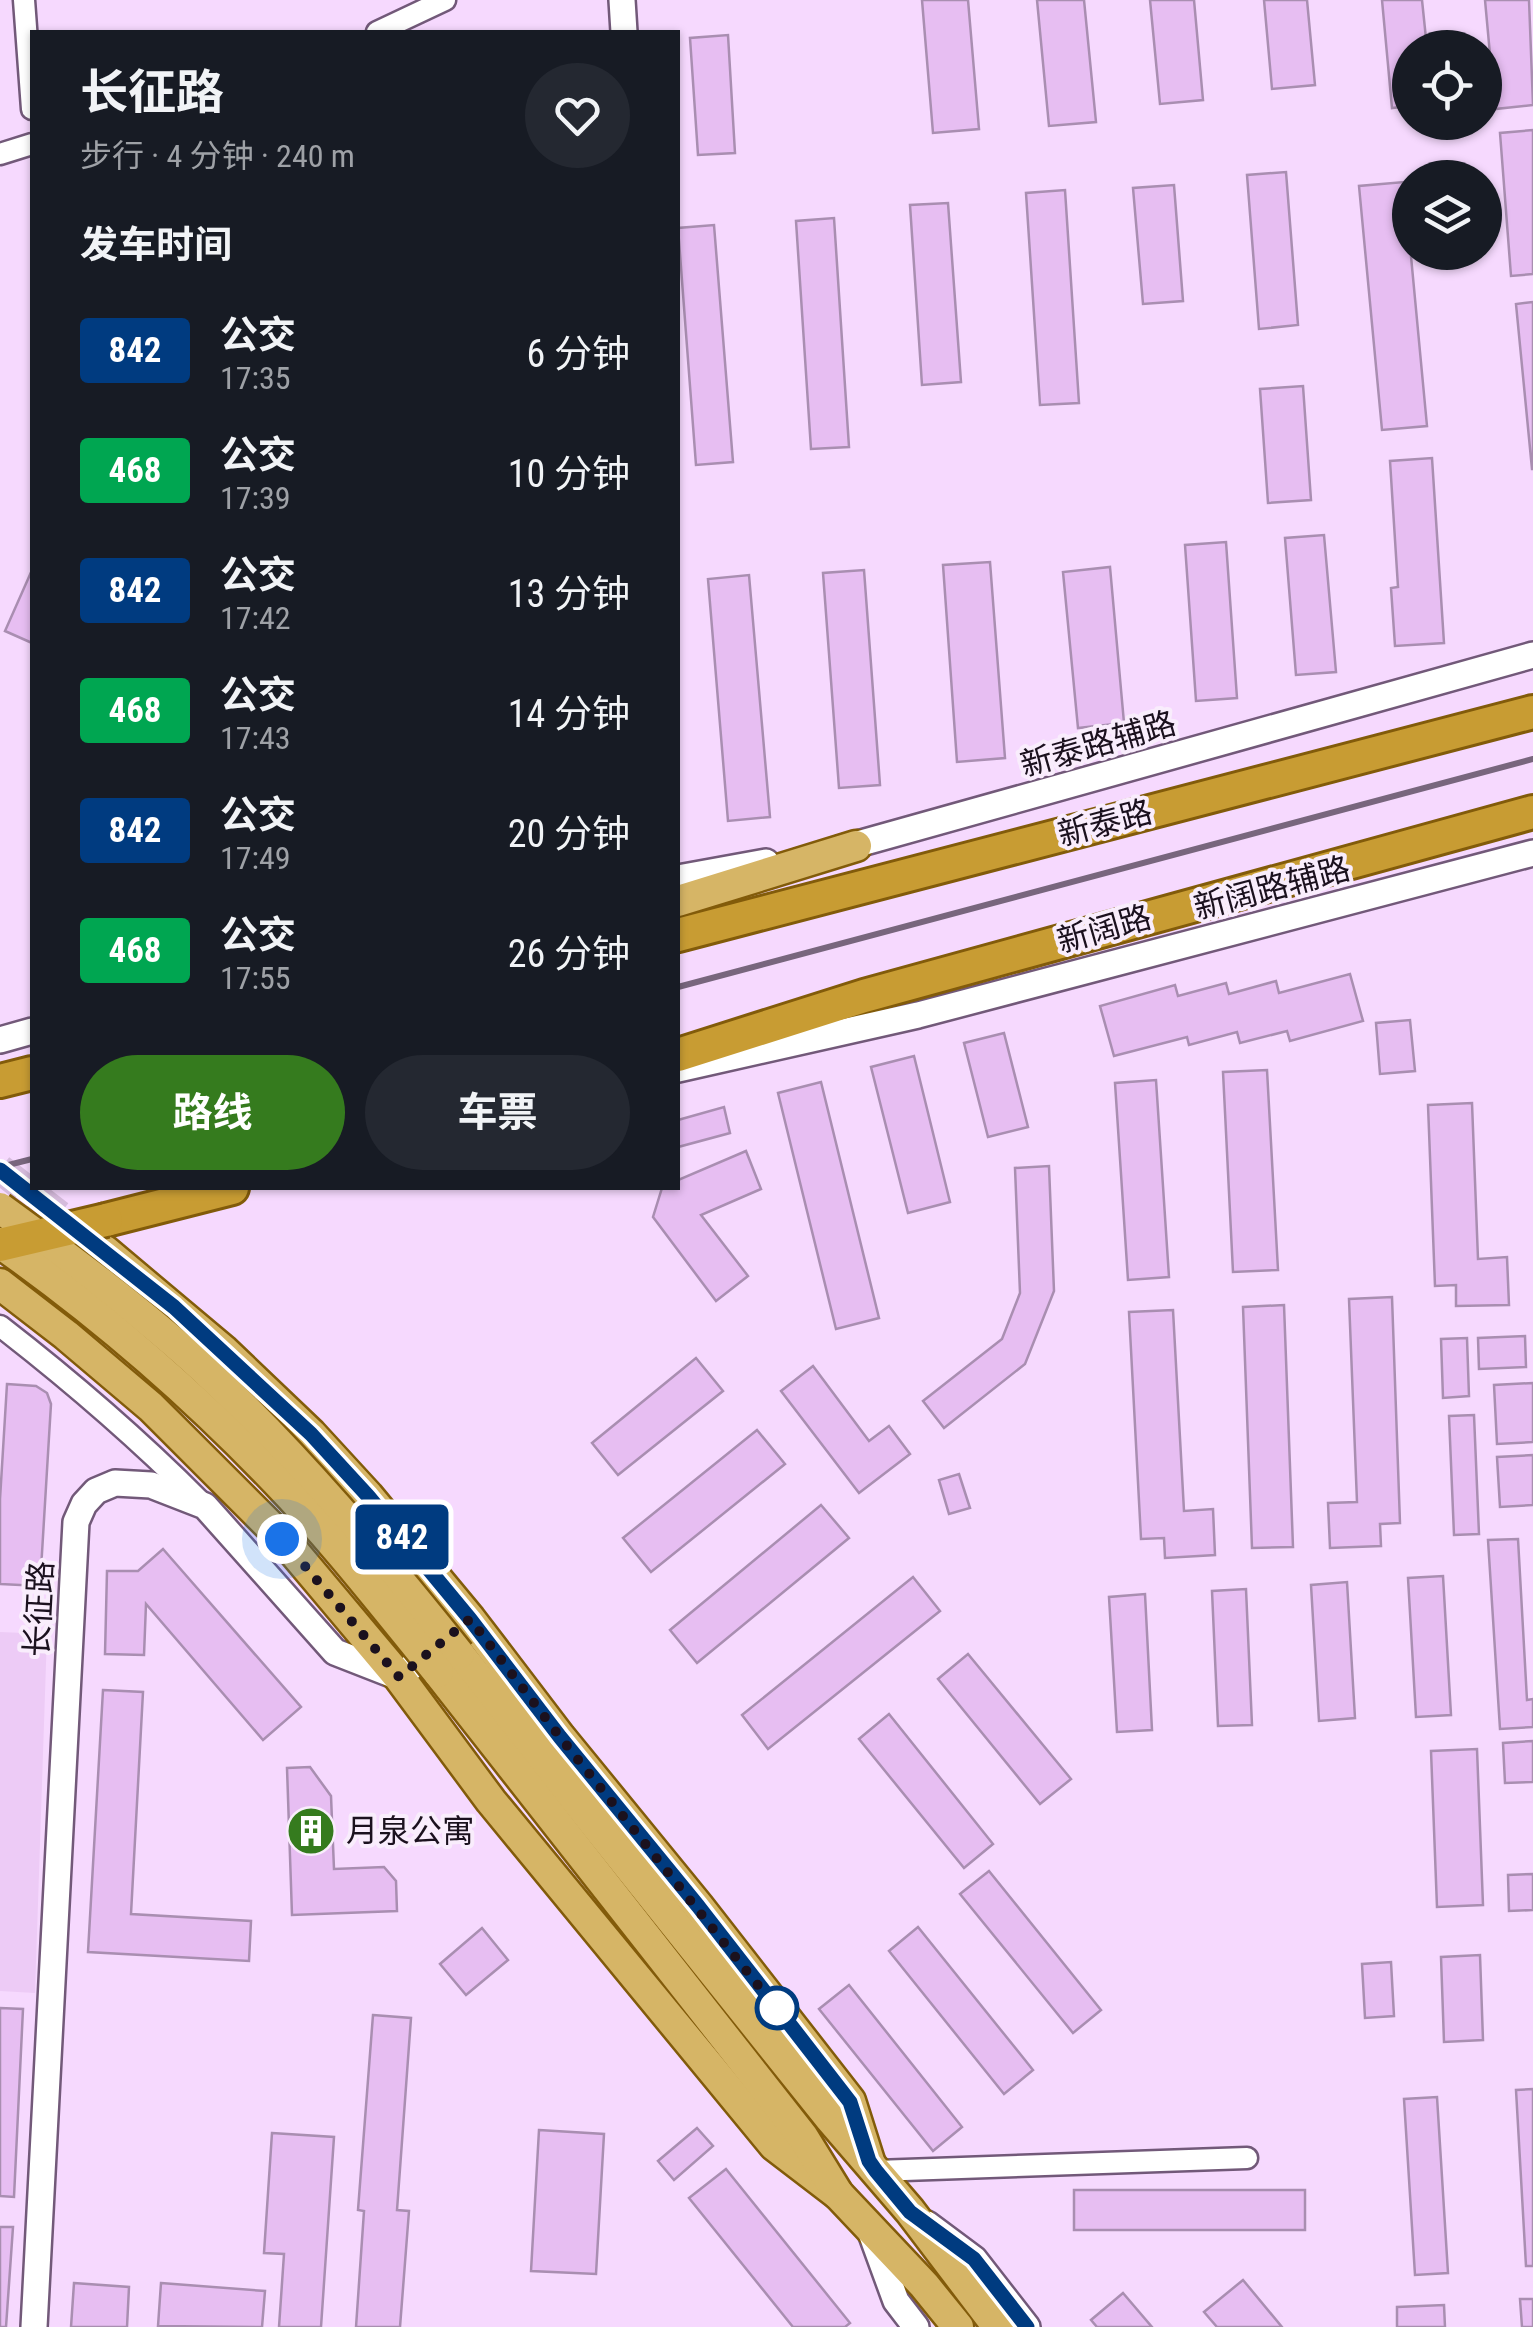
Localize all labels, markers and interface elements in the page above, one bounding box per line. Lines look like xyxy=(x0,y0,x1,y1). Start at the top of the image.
map controls xyxy=(1392,30,1502,270)
button: locate xyxy=(1392,30,1502,140)
button: heart xyxy=(525,63,630,168)
text: 长征路 xyxy=(80,64,224,121)
text: 步行 · 4 分钟 · 240 m xyxy=(80,137,355,175)
button: layers xyxy=(1392,160,1502,270)
text: 发车时间 xyxy=(80,223,232,267)
text: 公交 xyxy=(220,313,296,357)
text: 842 xyxy=(108,330,162,371)
text: 6 分钟 xyxy=(527,332,630,376)
text: 17:35 xyxy=(220,359,291,397)
text: 公交 xyxy=(220,433,296,477)
text: 468 xyxy=(108,450,162,491)
text: 10 分钟 xyxy=(508,452,630,496)
text: 17:39 xyxy=(220,479,291,517)
text: 公交 xyxy=(220,553,296,597)
text: 842 xyxy=(108,570,162,611)
text: 13 分钟 xyxy=(508,572,630,616)
text: 17:42 xyxy=(220,599,291,637)
text: 公交 xyxy=(220,673,296,717)
text: 468 xyxy=(108,690,162,731)
text: 14 分钟 xyxy=(508,692,630,736)
street label: 新泰路辅路 xyxy=(1016,704,1180,784)
text: 17:43 xyxy=(220,719,291,757)
street label: 新泰路 xyxy=(1054,792,1156,854)
text: 公交 xyxy=(220,793,296,837)
text: 842 xyxy=(108,810,162,851)
text: 20 分钟 xyxy=(508,812,630,856)
text: 17:49 xyxy=(220,839,291,877)
street label: 新阔路辅路 xyxy=(1190,849,1354,927)
street label: 新阔路 xyxy=(1053,898,1155,960)
text: 公交 xyxy=(220,913,296,957)
text: 468 xyxy=(108,930,162,971)
text: 26 分钟 xyxy=(508,932,630,976)
text: 17:55 xyxy=(220,959,291,997)
button: 路线 xyxy=(80,1055,345,1170)
button: 车票 xyxy=(365,1055,630,1170)
line badge: 842 xyxy=(344,1504,460,1570)
your location xyxy=(257,1514,307,1564)
text: 842 xyxy=(375,1517,429,1558)
street label: 长征路 xyxy=(18,1560,60,1658)
building icon: 月泉公寓 xyxy=(285,1805,337,1857)
place label: 月泉公寓 xyxy=(346,1812,474,1850)
unlabelled marker xyxy=(756,1987,798,2029)

